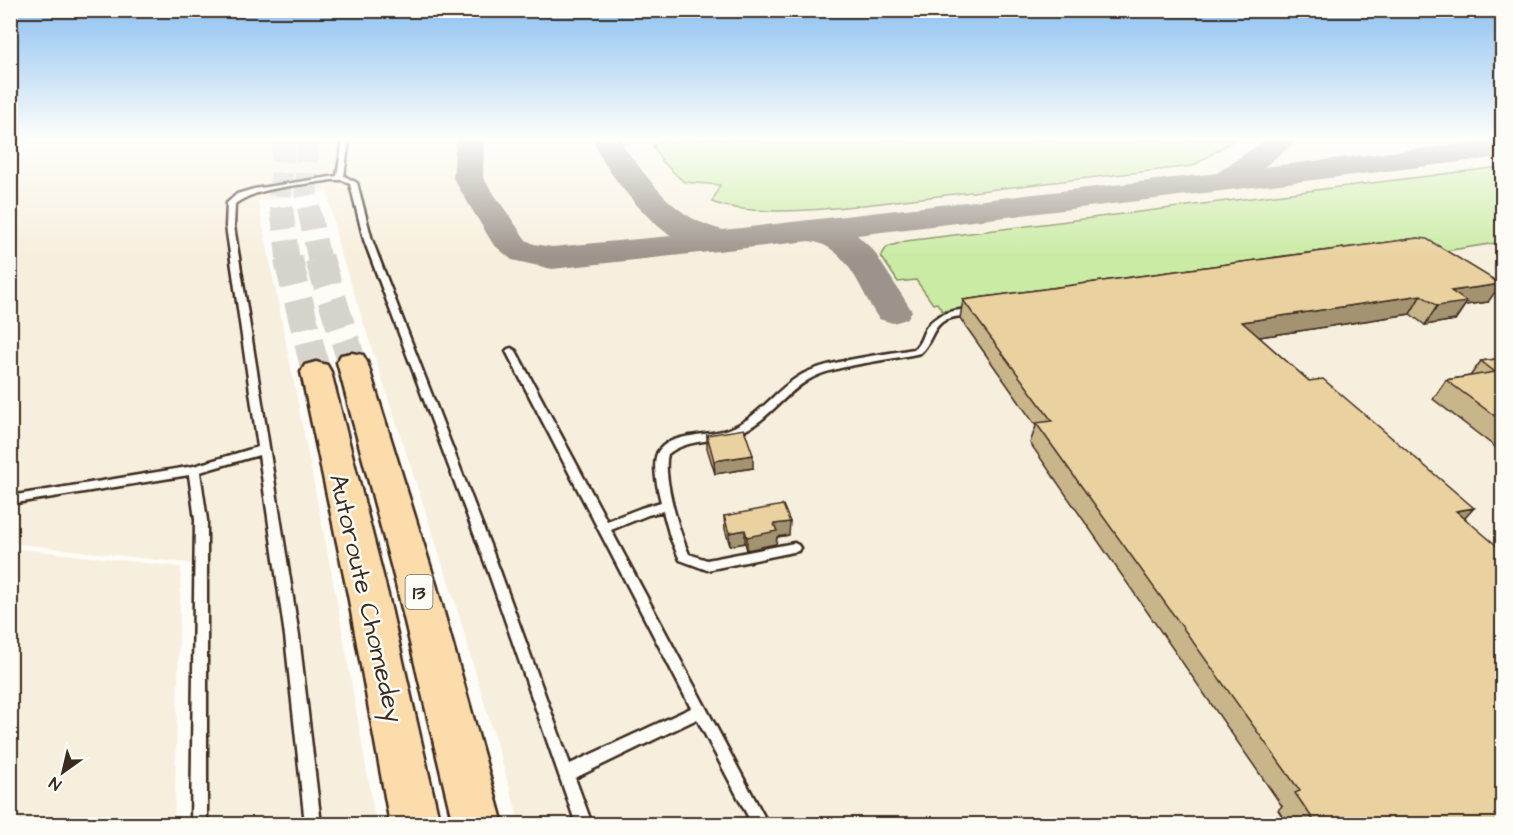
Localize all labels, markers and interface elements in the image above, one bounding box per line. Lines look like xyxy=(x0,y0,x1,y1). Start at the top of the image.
street label: Autoroute Chomedey xyxy=(318,470,412,726)
road number: 13 xyxy=(406,575,432,609)
north arrow xyxy=(33,742,93,802)
text: N xyxy=(45,772,65,796)

